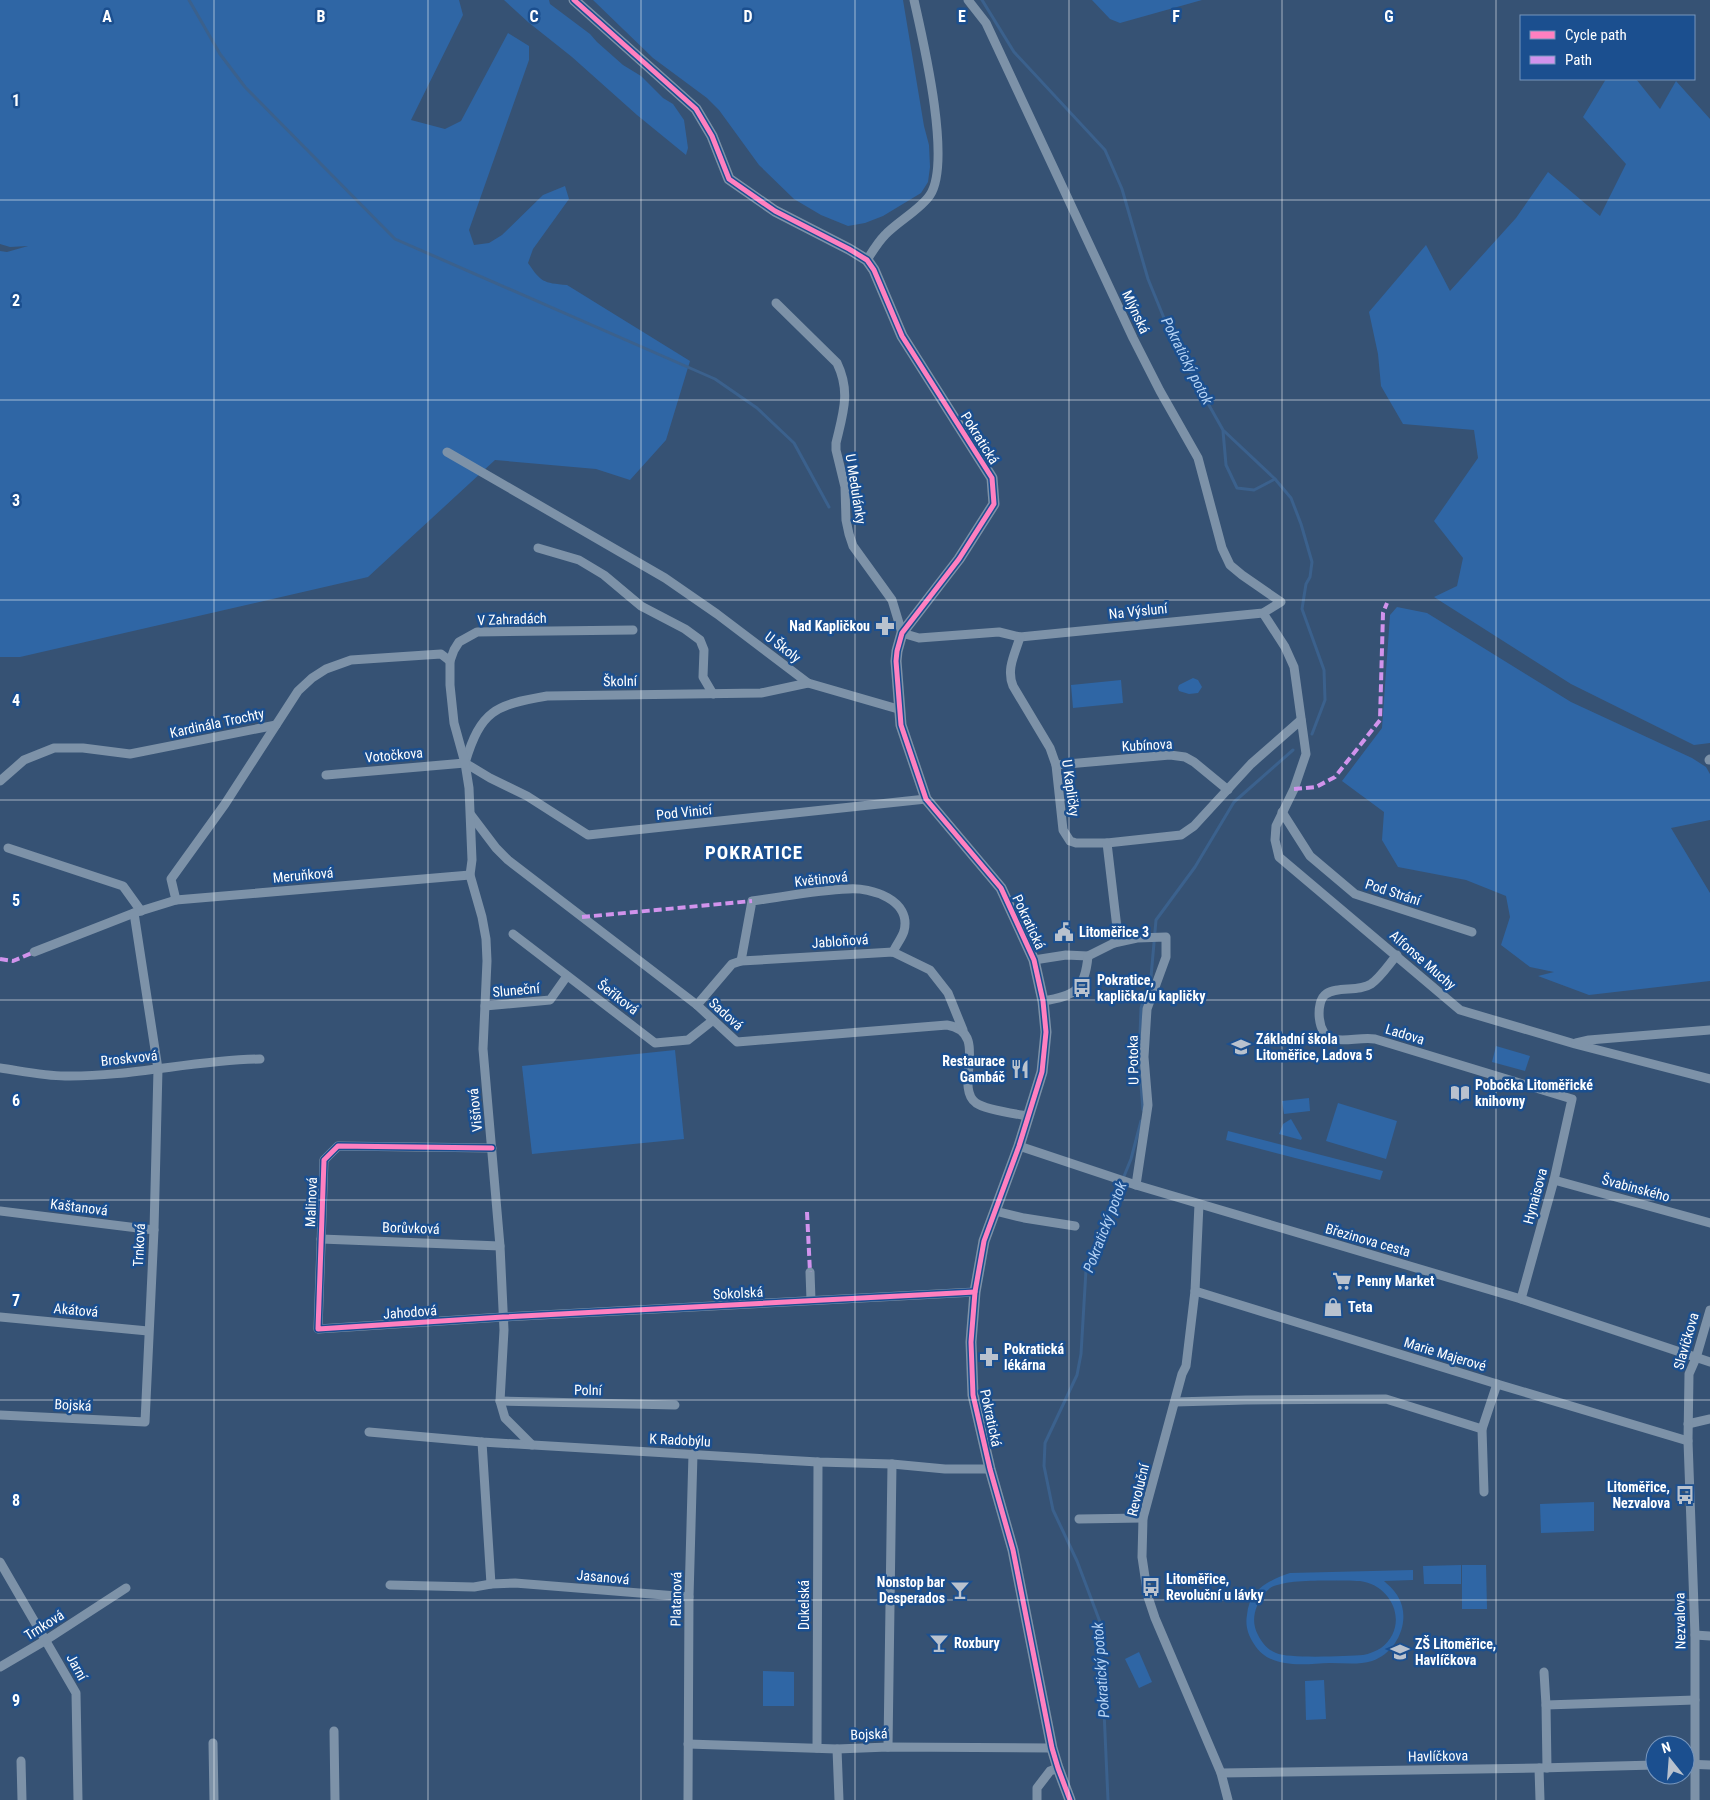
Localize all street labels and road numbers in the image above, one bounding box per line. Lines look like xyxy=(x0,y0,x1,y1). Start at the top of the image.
street label: Mlýnská xyxy=(1119,288,1153,336)
street label: Pokratická xyxy=(958,409,1002,467)
street label: U Medulánky xyxy=(843,453,869,525)
street label: Na Výsluní xyxy=(1108,600,1169,622)
street label: V Zahradách xyxy=(477,610,547,628)
street label: U Školy xyxy=(762,628,805,666)
street label: Školní xyxy=(603,672,638,689)
street label: Kardinála Trochty xyxy=(168,705,266,741)
street label: Kubínova xyxy=(1121,736,1173,754)
street label: Votočkova xyxy=(364,745,424,765)
street label: U Kapličky xyxy=(1059,758,1083,818)
street label: Pod Vinicí xyxy=(655,801,713,823)
street label: Meruňková xyxy=(272,864,334,886)
street label: Květinová xyxy=(794,868,848,890)
street label: Pod Strání xyxy=(1363,876,1423,909)
street label: Pokratická xyxy=(1009,892,1049,952)
street label: Alfonse Muchy xyxy=(1387,927,1459,993)
street label: Jabloňová xyxy=(811,931,869,951)
street label: Šeříková xyxy=(594,976,642,1018)
street label: Sluneční xyxy=(492,980,541,1000)
street label: Sadová xyxy=(706,995,746,1033)
street label: Ladova xyxy=(1384,1021,1426,1047)
street label: U Potoka xyxy=(1125,1035,1141,1085)
street label: Broskvová xyxy=(100,1047,158,1069)
street label: Višňová xyxy=(465,1087,485,1133)
street label: Hynaisova xyxy=(1520,1166,1550,1226)
street label: Švabinského xyxy=(1600,1170,1672,1205)
street label: Malinová xyxy=(302,1177,320,1227)
street label: Kaštanová xyxy=(49,1196,109,1218)
street label: Borůvková xyxy=(382,1219,440,1237)
street label: Březinova cesta xyxy=(1324,1220,1412,1260)
street label: Trnková xyxy=(130,1223,148,1267)
street label: Sokolská xyxy=(712,1284,764,1302)
street label: Akátová xyxy=(53,1300,99,1320)
street label: Jahodová xyxy=(383,1302,437,1322)
street label: Slavíčkova xyxy=(1670,1311,1702,1371)
street label: Marie Majerové xyxy=(1402,1334,1488,1374)
street label: Polní xyxy=(574,1382,603,1398)
street label: Pokratická xyxy=(977,1388,1005,1448)
street label: Bojská xyxy=(54,1396,92,1414)
street label: K Radobýlu xyxy=(649,1430,711,1450)
street label: Revoluční xyxy=(1124,1462,1152,1518)
street label: Jasanová xyxy=(576,1567,630,1587)
street label: Platanová xyxy=(668,1571,684,1627)
street label: Dukelská xyxy=(796,1580,812,1630)
street label: Nezvalova xyxy=(1672,1593,1688,1649)
street label: Trnková xyxy=(21,1607,67,1643)
street label: Jarní xyxy=(63,1651,91,1684)
street label: Bojská xyxy=(850,1725,888,1743)
street label: Havlíčkova xyxy=(1408,1747,1468,1765)

